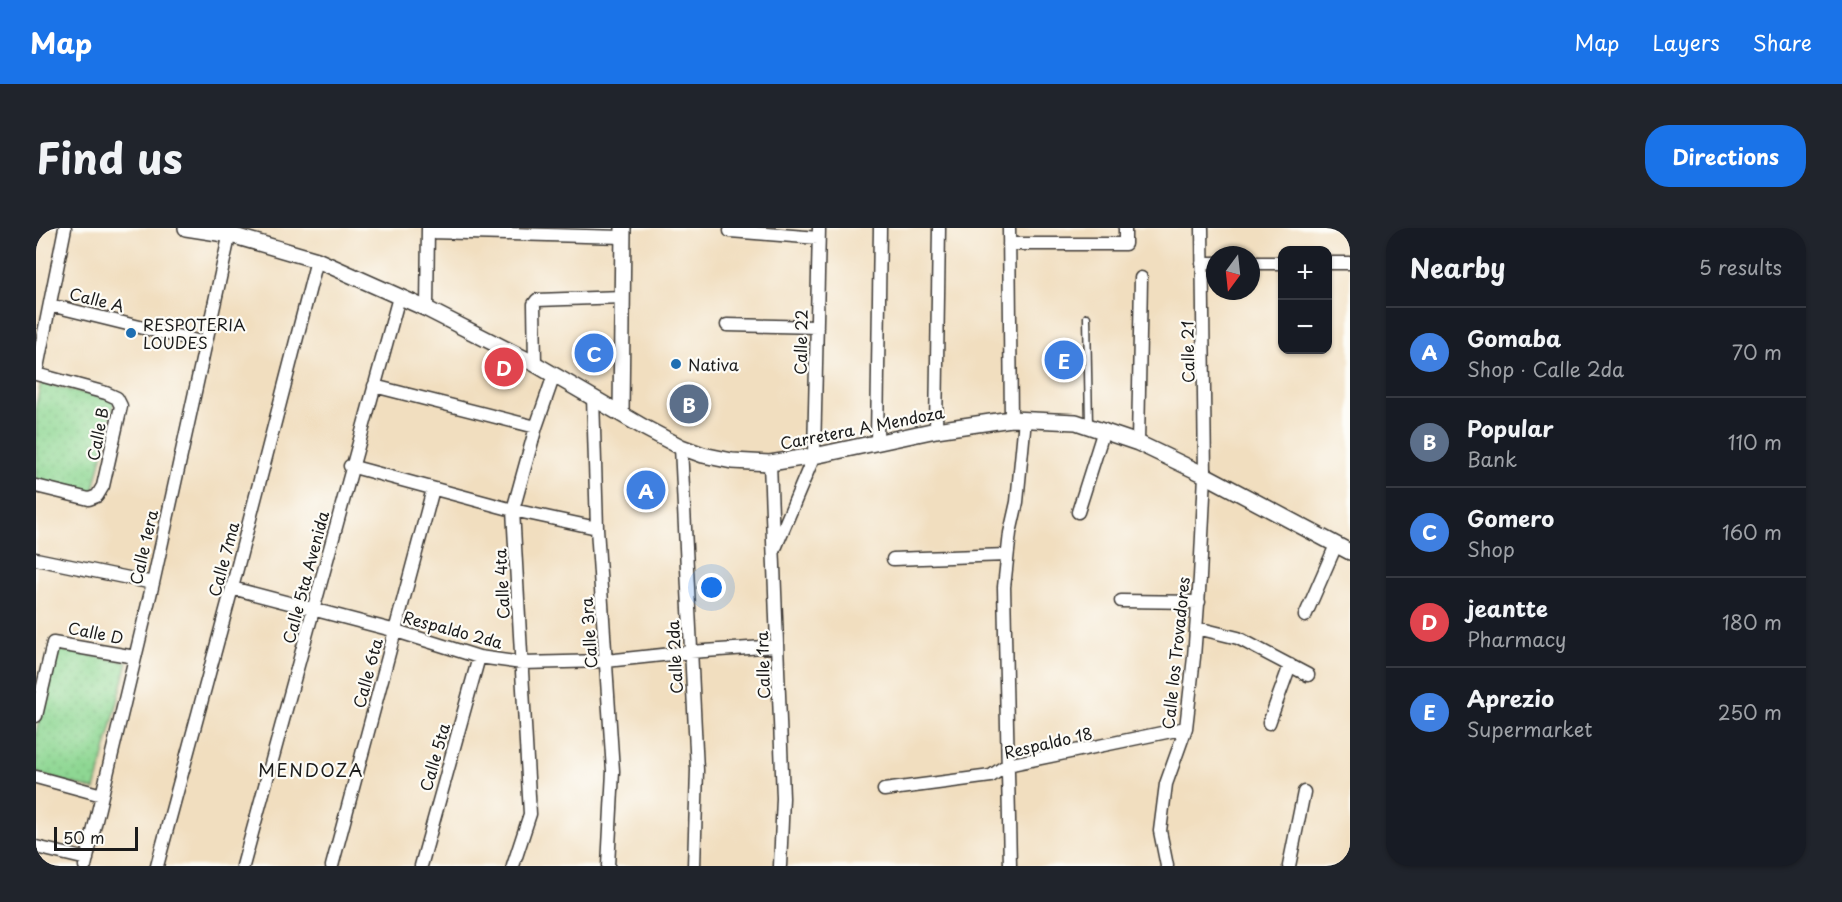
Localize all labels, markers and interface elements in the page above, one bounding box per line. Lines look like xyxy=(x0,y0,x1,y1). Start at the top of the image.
text: Map xyxy=(30,21,92,64)
text: Map xyxy=(1575,26,1619,58)
text: Layers xyxy=(1652,26,1720,58)
text: Share xyxy=(1753,26,1812,58)
text: Find us xyxy=(36,125,183,188)
button: Directions xyxy=(1645,125,1806,187)
north arrow xyxy=(1206,246,1260,300)
map controls xyxy=(1278,246,1332,354)
button: + xyxy=(1278,246,1332,300)
text: Nearby xyxy=(1410,248,1505,287)
text: 5 results xyxy=(1699,252,1782,282)
street label: Calle A xyxy=(67,281,127,317)
button: − xyxy=(1278,300,1332,354)
street label: Calle 22 xyxy=(787,309,813,375)
place label: RESPOTERIA LOUDES xyxy=(143,312,246,354)
street label: Calle 21 xyxy=(1174,321,1200,383)
text: Gomaba xyxy=(1467,321,1561,354)
marker: RESPOTERIA LOUDES xyxy=(124,326,138,340)
pin: C xyxy=(574,330,614,376)
text: A xyxy=(1422,337,1437,367)
text: 70 m xyxy=(1732,337,1782,367)
pin: E xyxy=(1044,338,1084,382)
pin: D xyxy=(484,344,524,390)
place label: Nativa xyxy=(688,352,739,376)
text: Shop · Calle 2da xyxy=(1467,354,1624,384)
marker: Nativa xyxy=(669,357,683,371)
pin: B xyxy=(670,382,708,426)
street label: Carretera A Mendoza xyxy=(778,399,947,455)
street label: Calle B xyxy=(80,405,114,463)
text: Popular xyxy=(1467,411,1554,444)
text: B xyxy=(1423,427,1436,457)
text: 110 m xyxy=(1728,427,1782,457)
text: Bank xyxy=(1467,444,1517,474)
pin: A xyxy=(626,468,666,512)
text: Gomero xyxy=(1467,501,1554,534)
street label: Calle 1era xyxy=(123,507,163,587)
street label: Calle 5ta Avenida xyxy=(276,508,334,646)
text: C xyxy=(1422,517,1437,547)
text: 160 m xyxy=(1722,517,1782,547)
street label: Calle 7ma xyxy=(201,519,245,599)
text: Shop xyxy=(1467,534,1515,564)
street label: Calle 4ta xyxy=(487,548,515,620)
your location xyxy=(697,573,726,602)
street label: Calle los Trovadores xyxy=(1155,575,1195,731)
text: jeantte xyxy=(1467,591,1548,624)
street label: Calle 3ra xyxy=(574,596,602,669)
street label: Respaldo 2da xyxy=(400,604,506,654)
text: D xyxy=(1422,607,1437,637)
text: 180 m xyxy=(1722,607,1782,637)
street label: Calle D xyxy=(66,615,126,649)
street label: Calle 2da xyxy=(660,619,688,694)
text: Pharmacy xyxy=(1467,624,1567,654)
street label: Calle 1ra xyxy=(749,630,775,699)
street label: Calle 6ta xyxy=(346,635,388,711)
text: Aprezio xyxy=(1467,681,1554,714)
text: E xyxy=(1423,697,1436,727)
text: 250 m xyxy=(1718,697,1782,727)
text: Supermarket xyxy=(1467,714,1593,744)
street label: Calle 5ta xyxy=(413,720,455,794)
street label: Respaldo 18 xyxy=(1001,720,1095,764)
district label: MENDOZA xyxy=(258,756,364,783)
scale bar xyxy=(54,824,138,852)
text: 50 m xyxy=(63,825,104,849)

